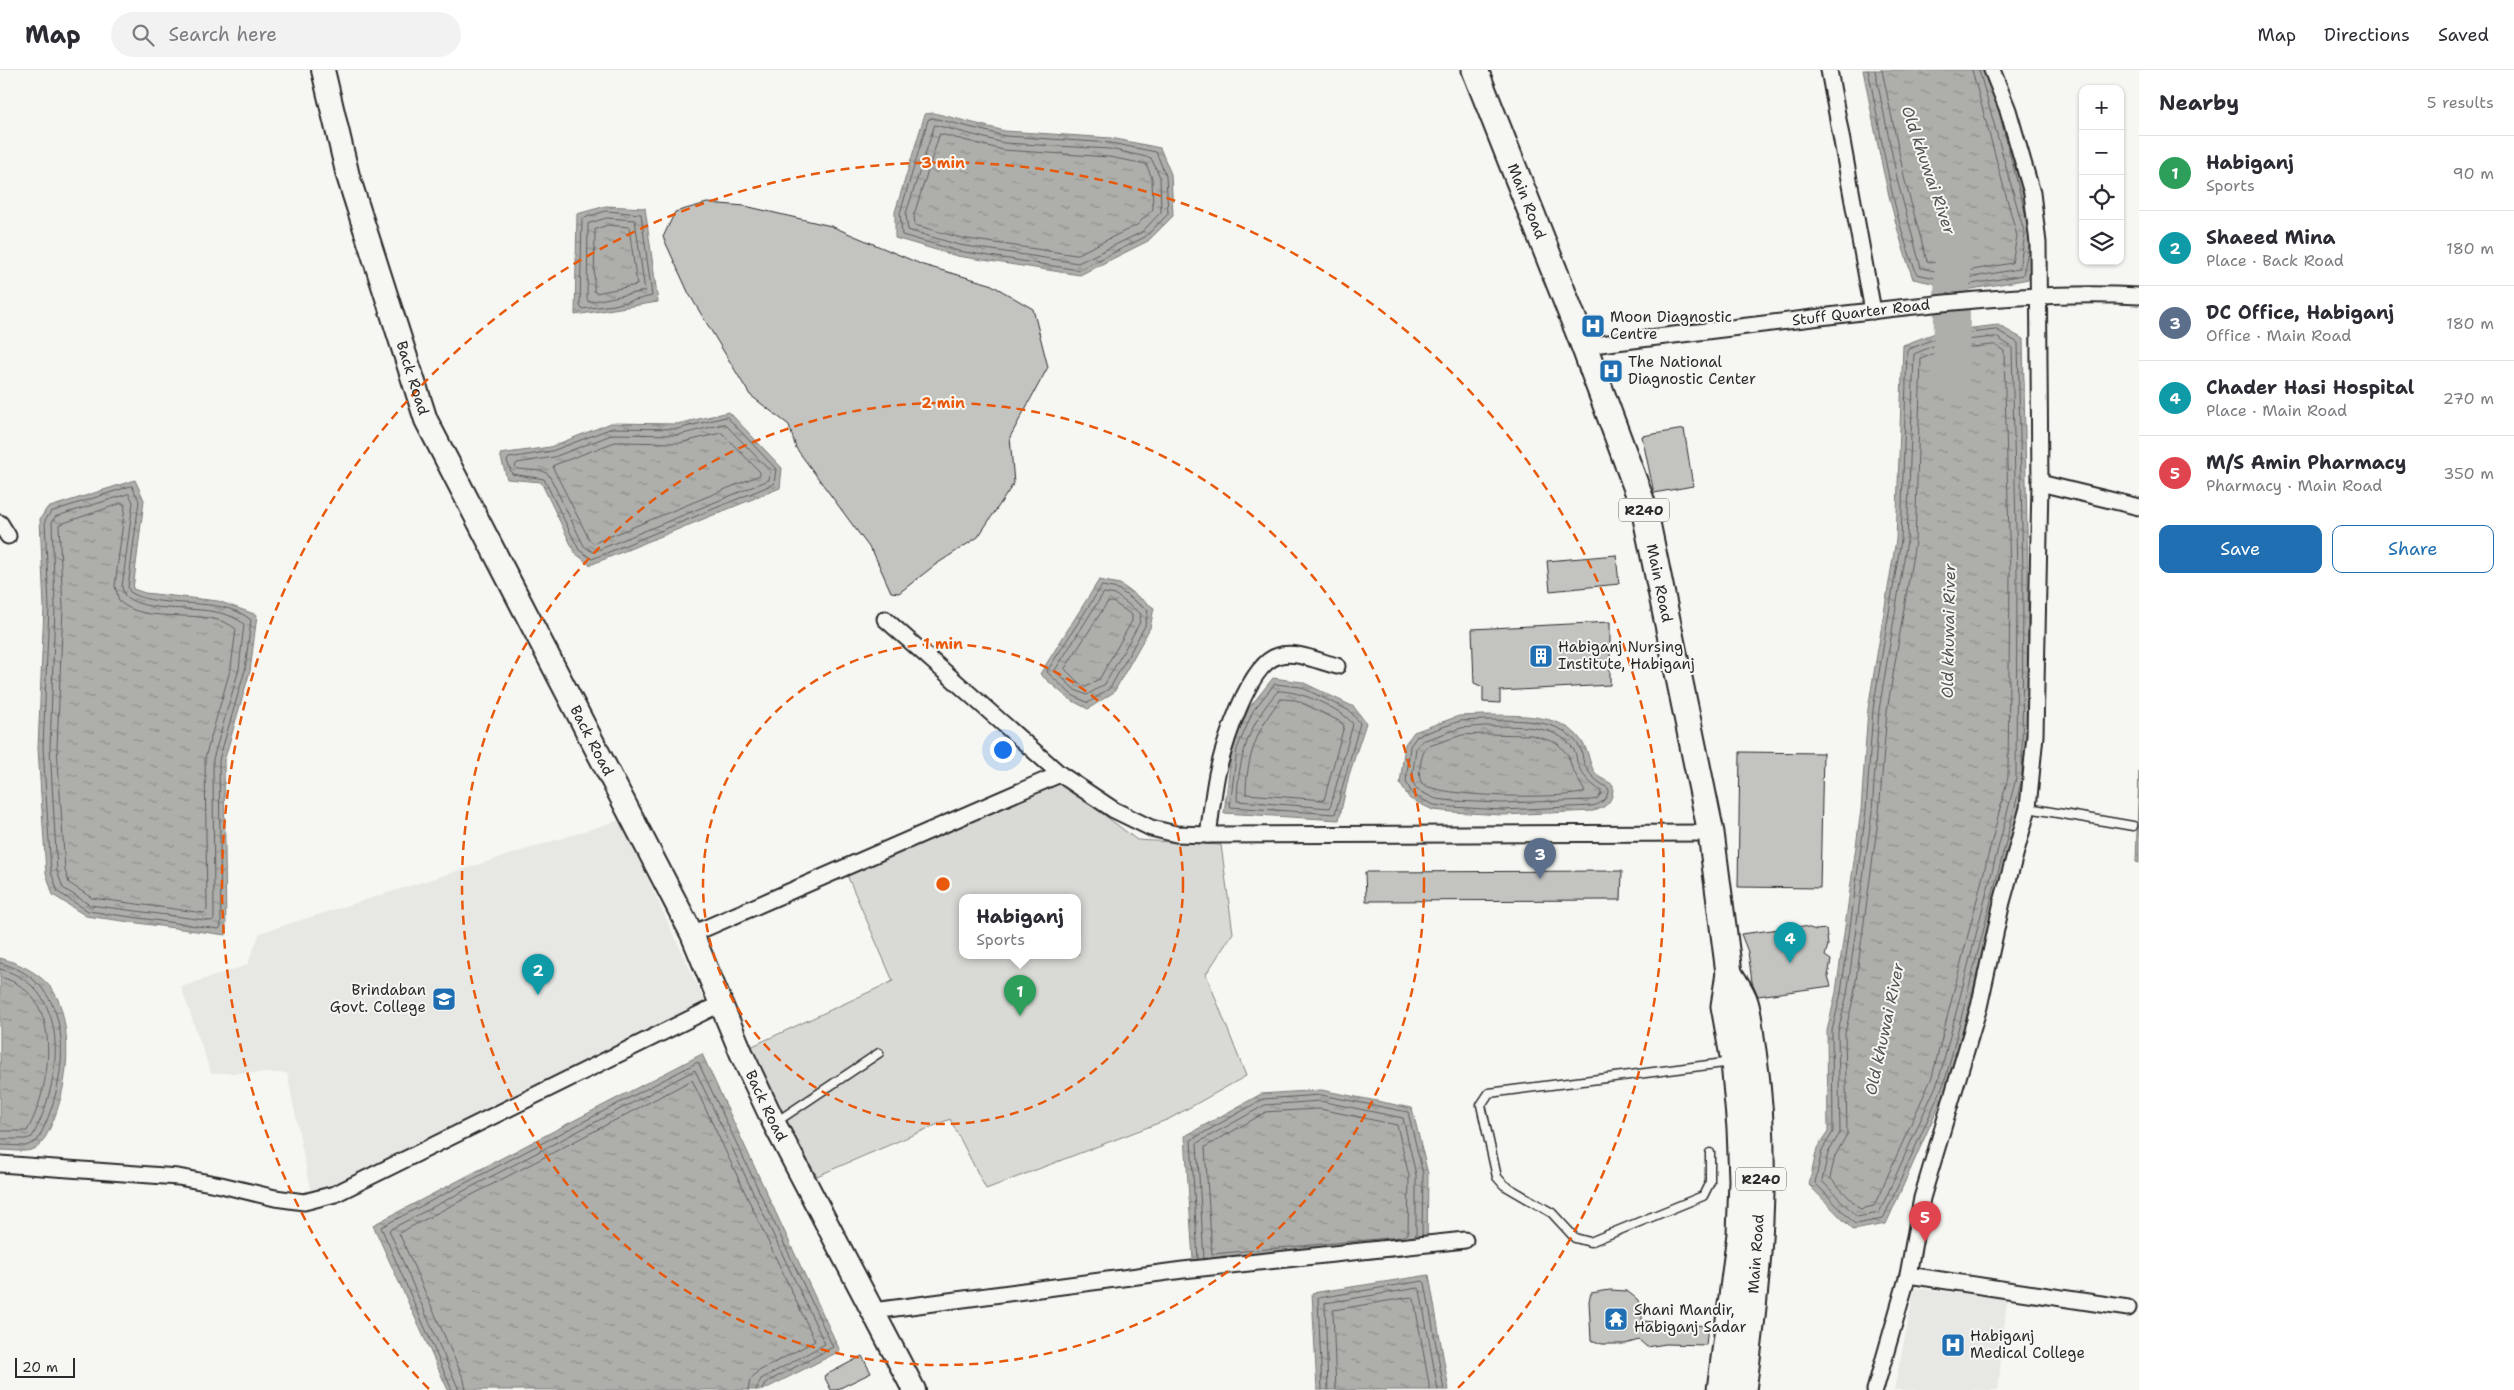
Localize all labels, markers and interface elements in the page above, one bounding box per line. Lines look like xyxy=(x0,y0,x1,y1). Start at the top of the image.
search box xyxy=(111,12,461,57)
text: Map xyxy=(25,19,81,51)
icon: search xyxy=(129,21,157,49)
text: Search here xyxy=(169,22,277,47)
text: Map xyxy=(2258,23,2296,47)
text: Directions xyxy=(2324,23,2410,47)
text: Saved xyxy=(2438,23,2489,47)
map controls xyxy=(2079,85,2124,265)
button: + xyxy=(2079,85,2124,130)
text: Nearby xyxy=(2159,89,2239,117)
text: 5 results xyxy=(2427,92,2494,113)
water label: Old khuwai River xyxy=(1897,103,1961,238)
button: − xyxy=(2079,130,2124,175)
text: Habiganj xyxy=(2206,150,2294,175)
text: 3 min xyxy=(921,153,965,173)
street label: Main Road xyxy=(1503,160,1551,242)
text: 1 xyxy=(2171,163,2179,184)
text: 90 m xyxy=(2453,163,2494,184)
button: locate xyxy=(2079,175,2124,220)
text: Sports xyxy=(2206,175,2255,196)
button: layers xyxy=(2079,220,2124,265)
text: Shaeed Mina xyxy=(2206,225,2336,250)
text: 2 xyxy=(2169,238,2181,259)
text: 180 m xyxy=(2446,238,2494,259)
text: Place · Back Road xyxy=(2206,250,2344,271)
street label: Stuff Quarter Road xyxy=(1791,294,1931,330)
text: DC Office, Habiganj xyxy=(2206,300,2394,325)
place label: Moon Diagnostic Centre xyxy=(1610,307,1732,344)
hospital icon: Moon Diagnostic Centre xyxy=(1580,313,1606,339)
text: 3 xyxy=(2169,313,2181,334)
text: 180 m xyxy=(2446,313,2494,334)
text: Office · Main Road xyxy=(2206,325,2351,346)
street label: Back Road xyxy=(391,338,434,418)
place label: The National Diagnostic Center xyxy=(1628,352,1756,389)
hospital icon: The National Diagnostic Center xyxy=(1598,358,1624,384)
text: Chader Hasi Hospital xyxy=(2206,375,2414,400)
text: 4 xyxy=(2169,388,2181,409)
text: 270 m xyxy=(2443,388,2494,409)
text: 2 min xyxy=(921,393,965,413)
text: Place · Main Road xyxy=(2206,400,2347,421)
text: M/S Amin Pharmacy xyxy=(2206,450,2406,475)
text: 5 xyxy=(2170,463,2180,484)
text: 350 m xyxy=(2443,463,2494,484)
text: Pharmacy · Main Road xyxy=(2206,475,2382,496)
road number: R240 xyxy=(1619,498,1669,522)
button: Save xyxy=(2159,525,2322,573)
button: Share xyxy=(2332,525,2494,573)
street label: Main Road xyxy=(1642,542,1677,624)
water label: Old khuwai River xyxy=(1937,563,1960,699)
text: 1 min xyxy=(923,634,963,654)
place label: Habiganj Nursing Institute, Habiganj xyxy=(1558,637,1695,674)
building icon: Habiganj Nursing Institute, Habiganj xyxy=(1528,643,1554,669)
street label: Back Road xyxy=(565,702,619,780)
your location xyxy=(990,737,1016,763)
pin: 3 xyxy=(1524,838,1556,879)
centre of rings xyxy=(934,875,952,893)
popup xyxy=(959,894,1081,959)
text: Habiganj xyxy=(976,904,1064,929)
pin: 4 xyxy=(1774,922,1806,963)
text: Sports xyxy=(976,929,1025,950)
pin: 2 xyxy=(522,954,554,995)
water label: Old khuwai River xyxy=(1860,961,1909,1097)
pin: 1 xyxy=(1004,975,1036,1016)
place label: Brindaban Govt. College xyxy=(330,980,426,1017)
school or university icon: Brindaban Govt. College xyxy=(431,986,457,1012)
street label: Back Road xyxy=(741,1067,792,1145)
road number: R240 xyxy=(1736,1168,1786,1190)
pin: 5 xyxy=(1909,1201,1941,1242)
street label: Main Road xyxy=(1743,1213,1769,1294)
place label: Shani Mandir, Habiganj Sadar xyxy=(1634,1300,1747,1337)
temple icon: Shani Mandir, Habiganj Sadar xyxy=(1603,1306,1629,1332)
place label: Habiganj Medical College xyxy=(1970,1326,2085,1363)
hospital icon: Habiganj Medical College xyxy=(1940,1332,1966,1358)
scale bar xyxy=(15,1355,75,1378)
text: 20 m xyxy=(22,1358,58,1376)

